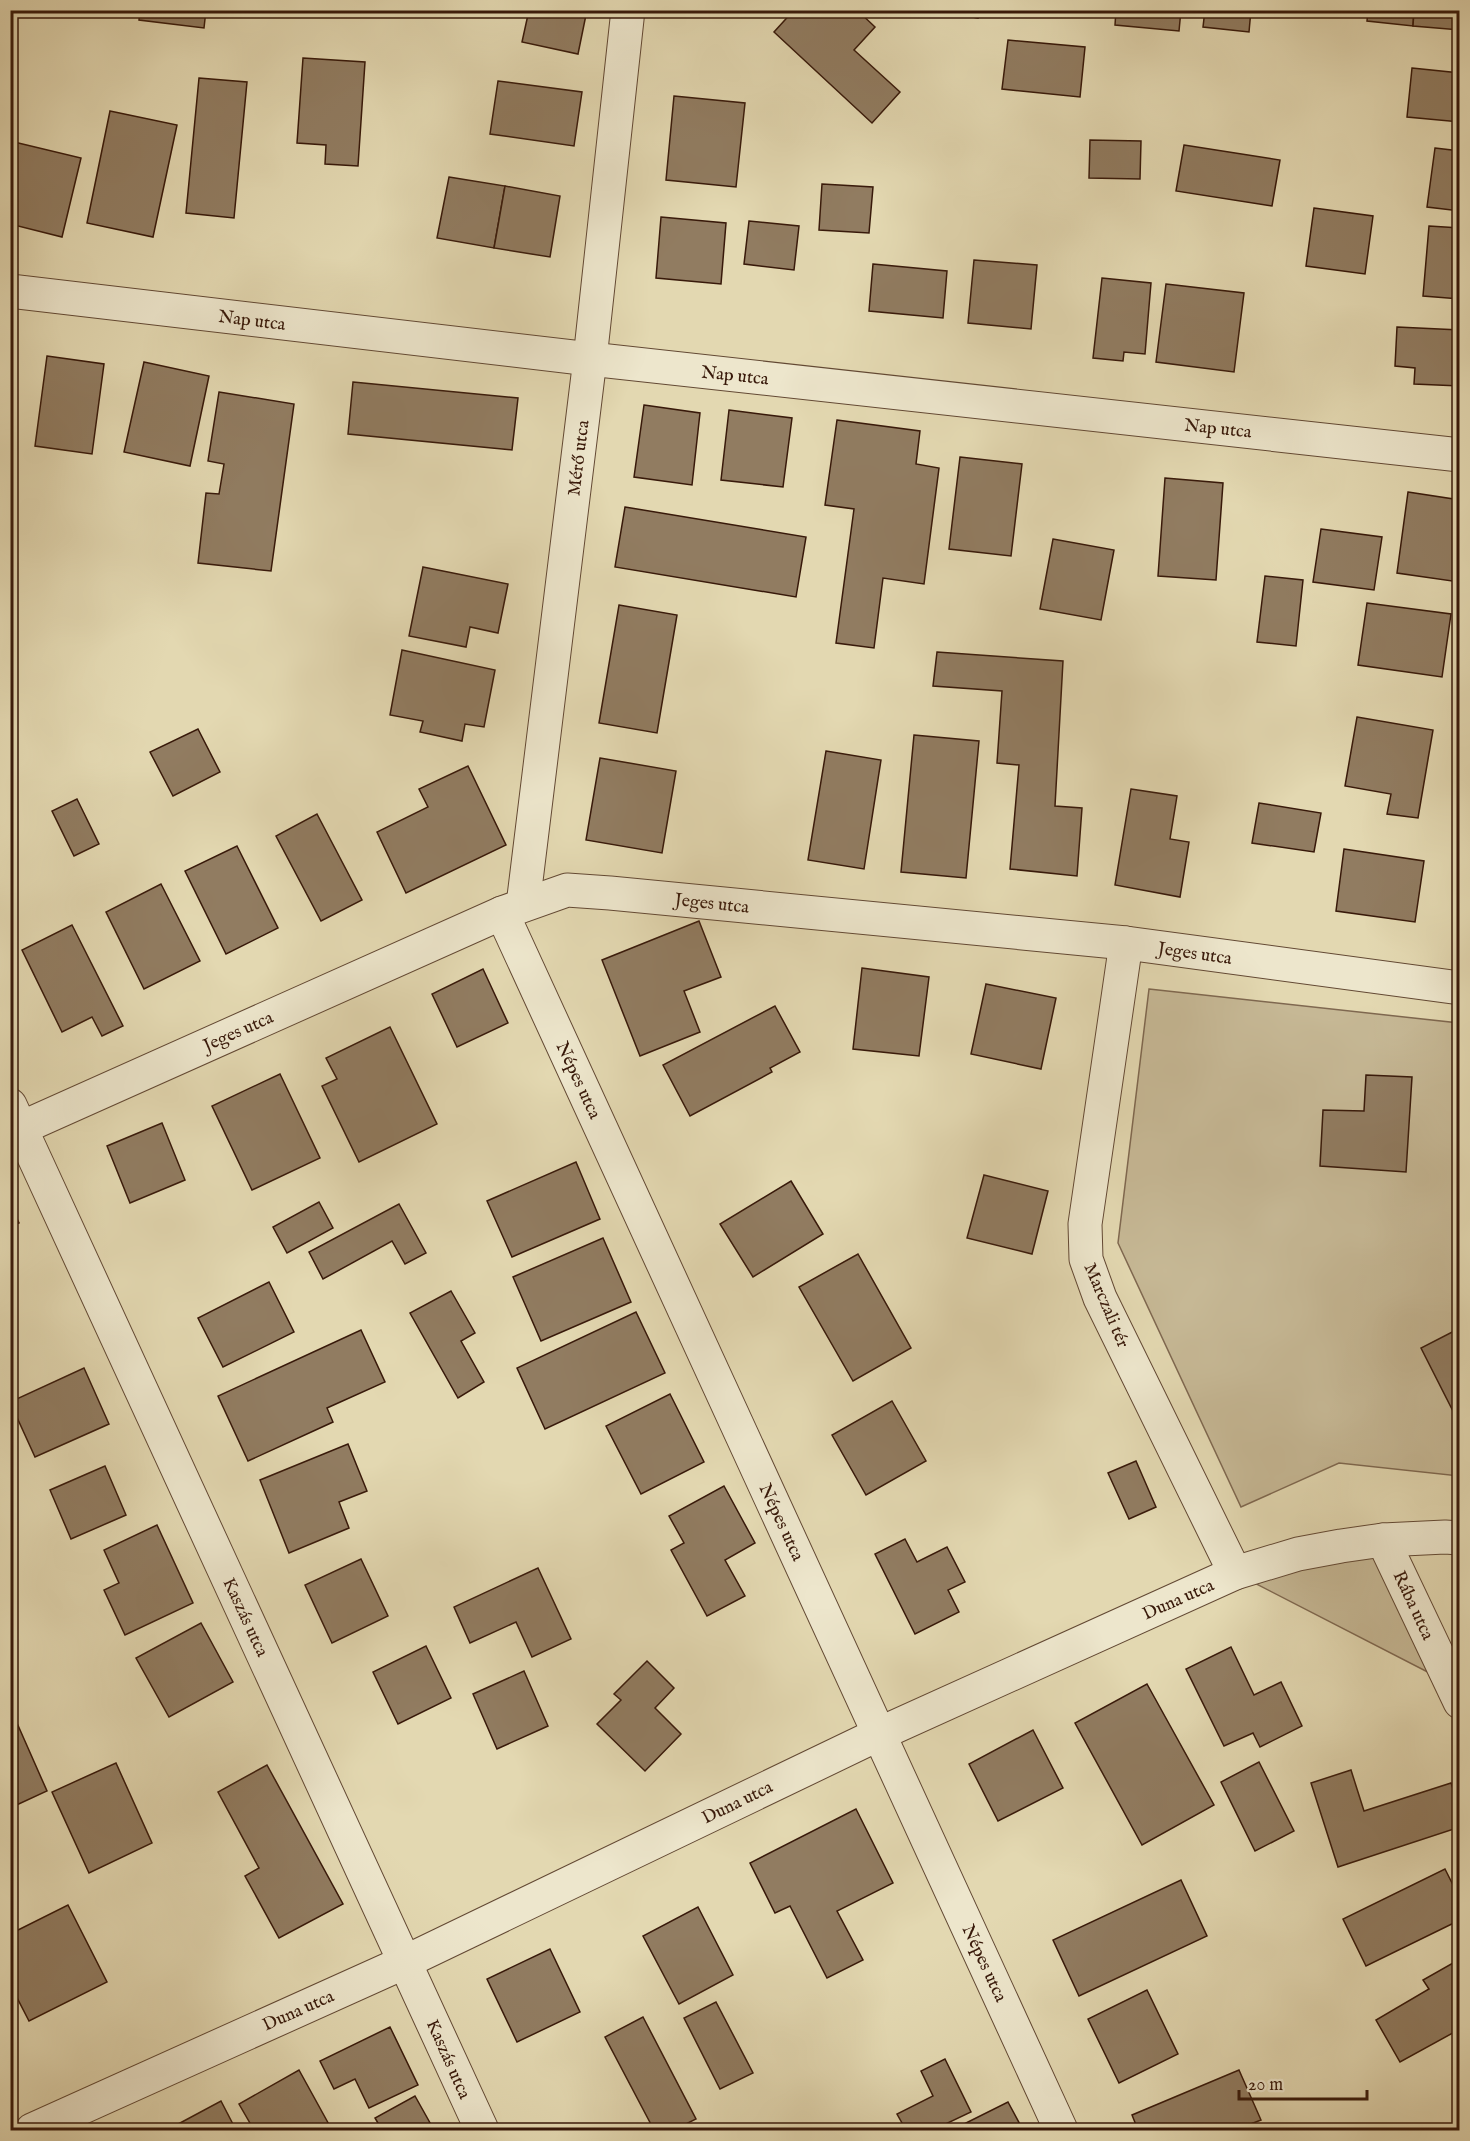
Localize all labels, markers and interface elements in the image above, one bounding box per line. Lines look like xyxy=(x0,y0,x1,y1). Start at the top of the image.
street label: Nap utca xyxy=(217,306,287,337)
street label: Nap utca xyxy=(700,362,770,391)
street label: Nap utca xyxy=(1183,415,1253,444)
street label: Mérő utca xyxy=(563,419,596,497)
street label: Jeges utca xyxy=(672,889,750,920)
street label: Jeges utca xyxy=(1154,938,1233,971)
street label: Jeges utca xyxy=(198,1007,277,1059)
street label: Népes utca xyxy=(550,1038,606,1123)
street label: Marczali tér xyxy=(1077,1260,1134,1352)
street label: Népes utca xyxy=(753,1480,809,1565)
street label: Rába utca xyxy=(1387,1567,1439,1644)
street label: Kaszás utca xyxy=(216,1574,273,1661)
street label: Duna utca xyxy=(1139,1574,1218,1626)
street label: Duna utca xyxy=(698,1776,777,1830)
street label: Népes utca xyxy=(956,1921,1012,2006)
street label: Duna utca xyxy=(259,1985,338,2037)
street label: Kaszás utca xyxy=(420,2016,475,2103)
scale bar xyxy=(1239,2063,1366,2101)
text: 20 m xyxy=(1248,2074,1283,2097)

